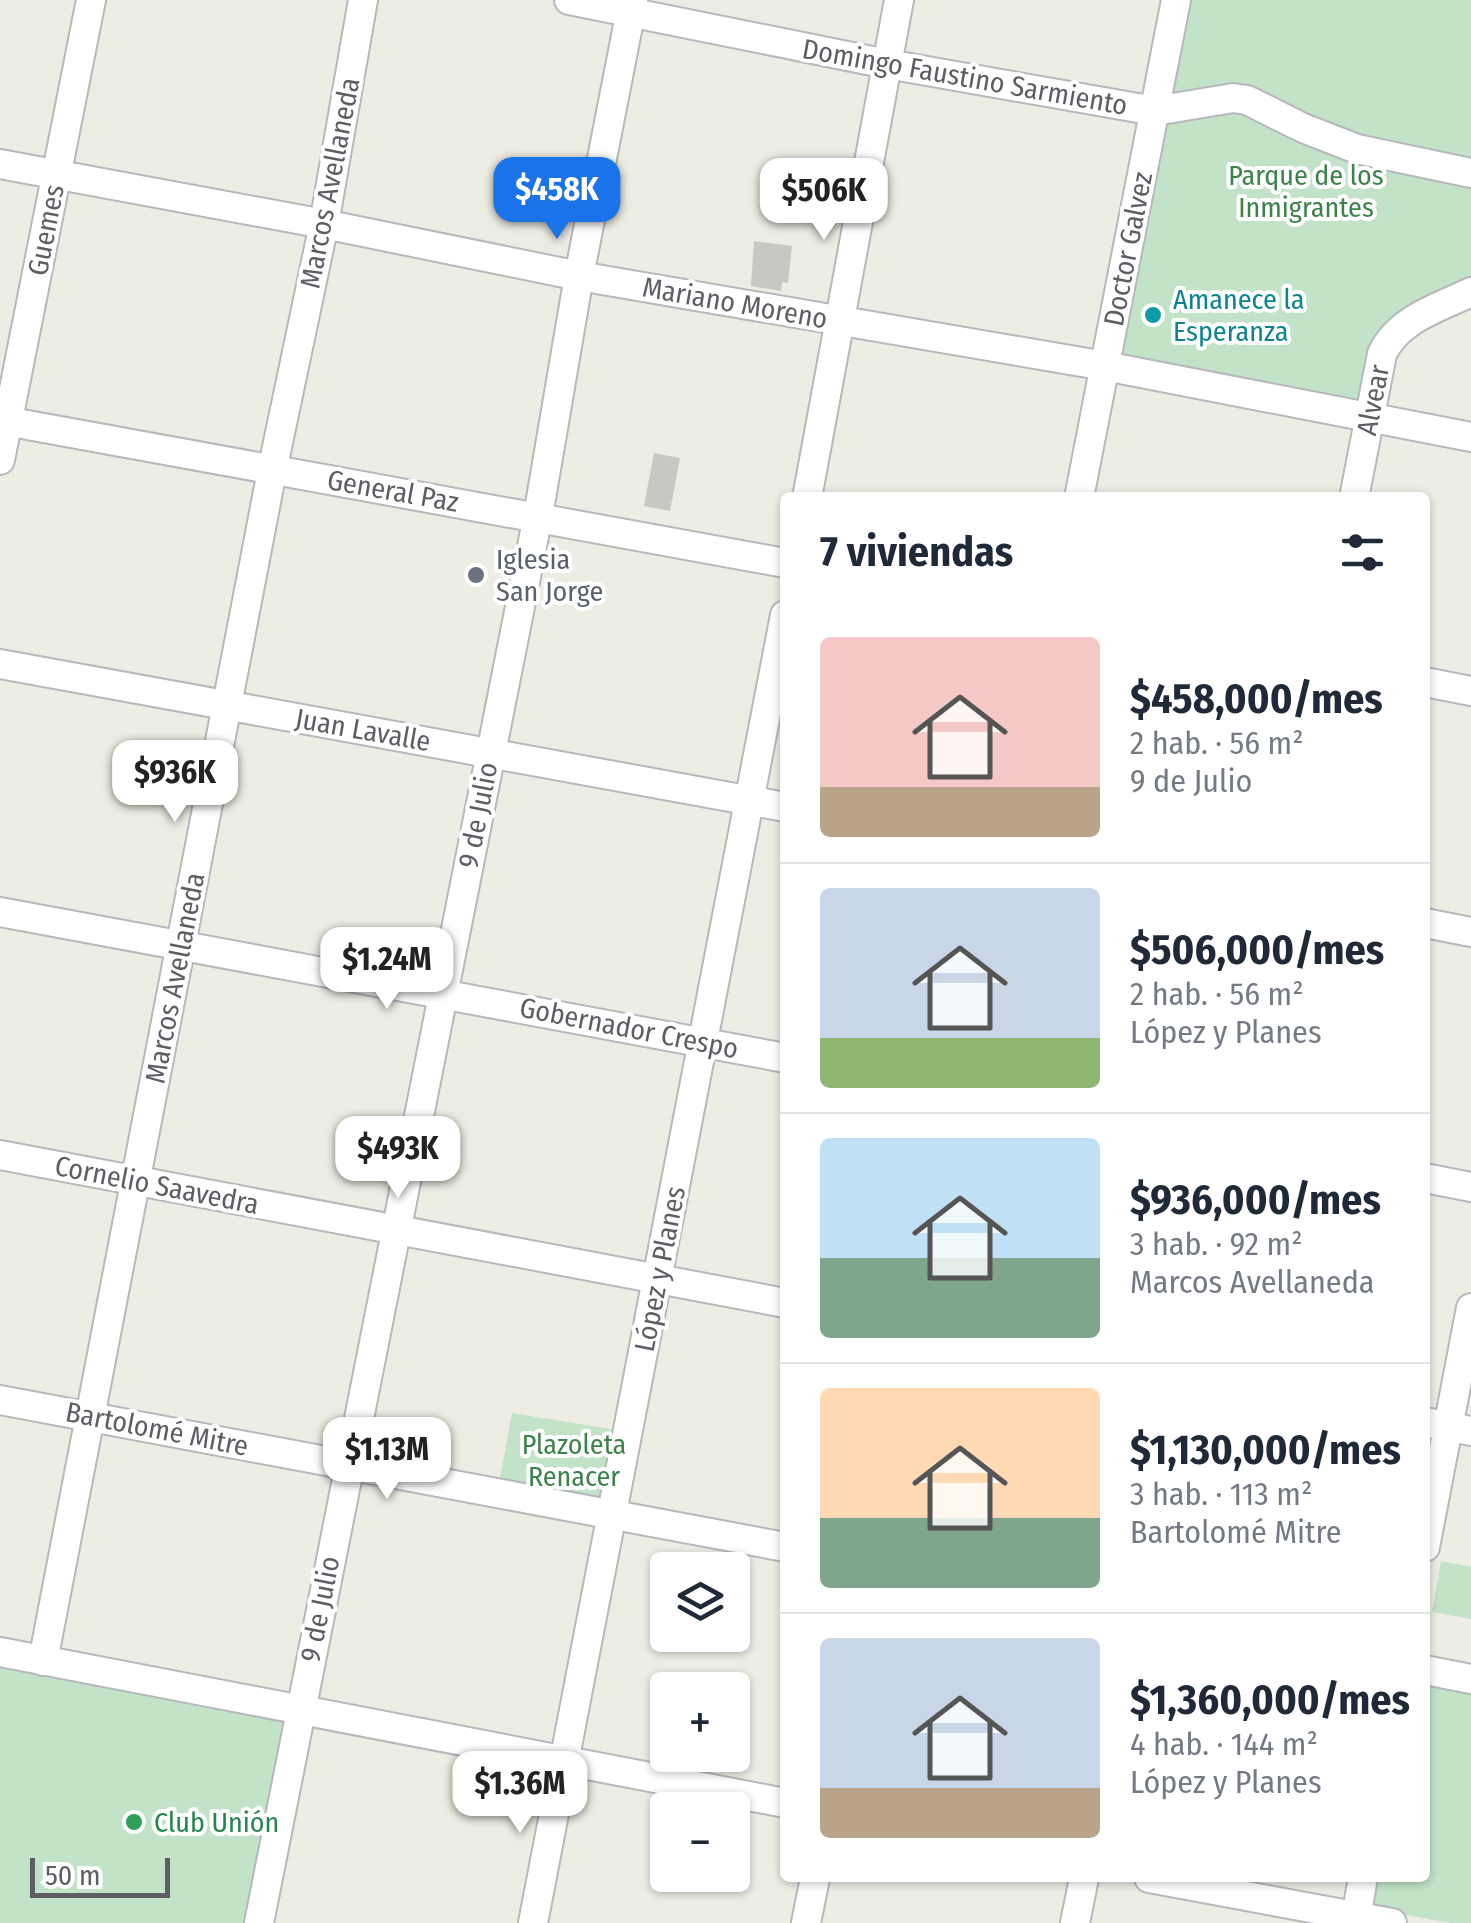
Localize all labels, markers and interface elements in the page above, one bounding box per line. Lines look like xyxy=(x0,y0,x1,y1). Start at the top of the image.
street label: Domingo Faustino Sarmiento xyxy=(800,32,1130,122)
street label: Marcos Avellaneda xyxy=(293,75,367,291)
pin: $458K xyxy=(487,157,627,242)
pin: $506K xyxy=(754,158,894,243)
park label: Parque de los Inmigrantes xyxy=(1228,159,1384,224)
street label: Doctor Galvez xyxy=(1097,169,1159,329)
text: $458K xyxy=(515,170,599,208)
text: $506K xyxy=(782,171,866,209)
street label: Guemes xyxy=(21,182,71,278)
street label: Mariano Moreno xyxy=(640,270,830,336)
place label: Amanece la Esperanza xyxy=(1173,283,1304,348)
marker: Amanece la Esperanza xyxy=(1142,304,1164,326)
street label: Alvear xyxy=(1350,362,1396,438)
street label: General Paz xyxy=(325,463,461,519)
icon: filters xyxy=(1335,525,1390,580)
text: 7 viviendas xyxy=(820,527,1013,577)
place label: Iglesia San Jorge xyxy=(496,543,603,608)
marker: Iglesia San Jorge xyxy=(465,564,487,586)
text: $458,000/mes xyxy=(1130,674,1383,724)
icon: home xyxy=(900,677,1020,797)
street label: Juan Lavalle xyxy=(293,702,433,758)
text: 2 hab. · 56 m² xyxy=(1130,724,1304,762)
pin: $936K xyxy=(105,740,245,825)
text: $936K xyxy=(134,753,216,791)
street label: 9 de Julio xyxy=(452,759,504,871)
text: 9 de Julio xyxy=(1130,762,1252,800)
street label: Marcos Avellaneda xyxy=(138,870,212,1086)
text: $506,000/mes xyxy=(1130,925,1384,975)
pin: $1.24M xyxy=(306,927,468,1012)
icon: home xyxy=(900,928,1020,1048)
text: $1.24M xyxy=(342,940,432,978)
text: 2 hab. · 56 m² xyxy=(1130,975,1304,1013)
street label: Gobernador Crespo xyxy=(517,991,741,1065)
text: López y Planes xyxy=(1130,1013,1322,1051)
pin: $493K xyxy=(328,1116,468,1201)
text: $493K xyxy=(357,1129,439,1167)
street label: Cornelio Saavedra xyxy=(52,1149,262,1221)
text: $936,000/mes xyxy=(1130,1175,1381,1225)
icon: home xyxy=(900,1178,1020,1298)
street label: López y Planes xyxy=(628,1184,692,1354)
text: 3 hab. · 92 m² xyxy=(1130,1225,1302,1263)
text: Marcos Avellaneda xyxy=(1130,1263,1374,1301)
street label: Bartolomé Mitre xyxy=(63,1395,251,1463)
pin: $1.13M xyxy=(306,1417,468,1502)
text: $1,130,000/mes xyxy=(1130,1425,1401,1475)
park label: Plazoleta Renacer xyxy=(522,1428,626,1493)
icon: home xyxy=(900,1428,1020,1548)
text: $1.13M xyxy=(345,1430,429,1468)
text: 3 hab. · 113 m² xyxy=(1130,1475,1312,1513)
text: Bartolomé Mitre xyxy=(1130,1513,1342,1551)
map controls xyxy=(650,1552,750,1892)
button: layers xyxy=(650,1552,750,1652)
street label: 9 de Julio xyxy=(294,1553,346,1665)
button: + xyxy=(650,1672,750,1772)
text: $1,360,000/mes xyxy=(1130,1675,1410,1725)
icon: home xyxy=(900,1678,1020,1798)
text: 4 hab. · 144 m² xyxy=(1130,1725,1318,1763)
pin: $1.36M xyxy=(439,1751,601,1836)
text: López y Planes xyxy=(1130,1763,1322,1801)
text: $1.36M xyxy=(474,1764,566,1802)
button: − xyxy=(650,1792,750,1892)
place label: Club Unión xyxy=(154,1806,279,1839)
marker: Club Unión xyxy=(123,1811,145,1833)
scale bar xyxy=(30,1853,170,1898)
text: 50 m xyxy=(45,1859,101,1892)

